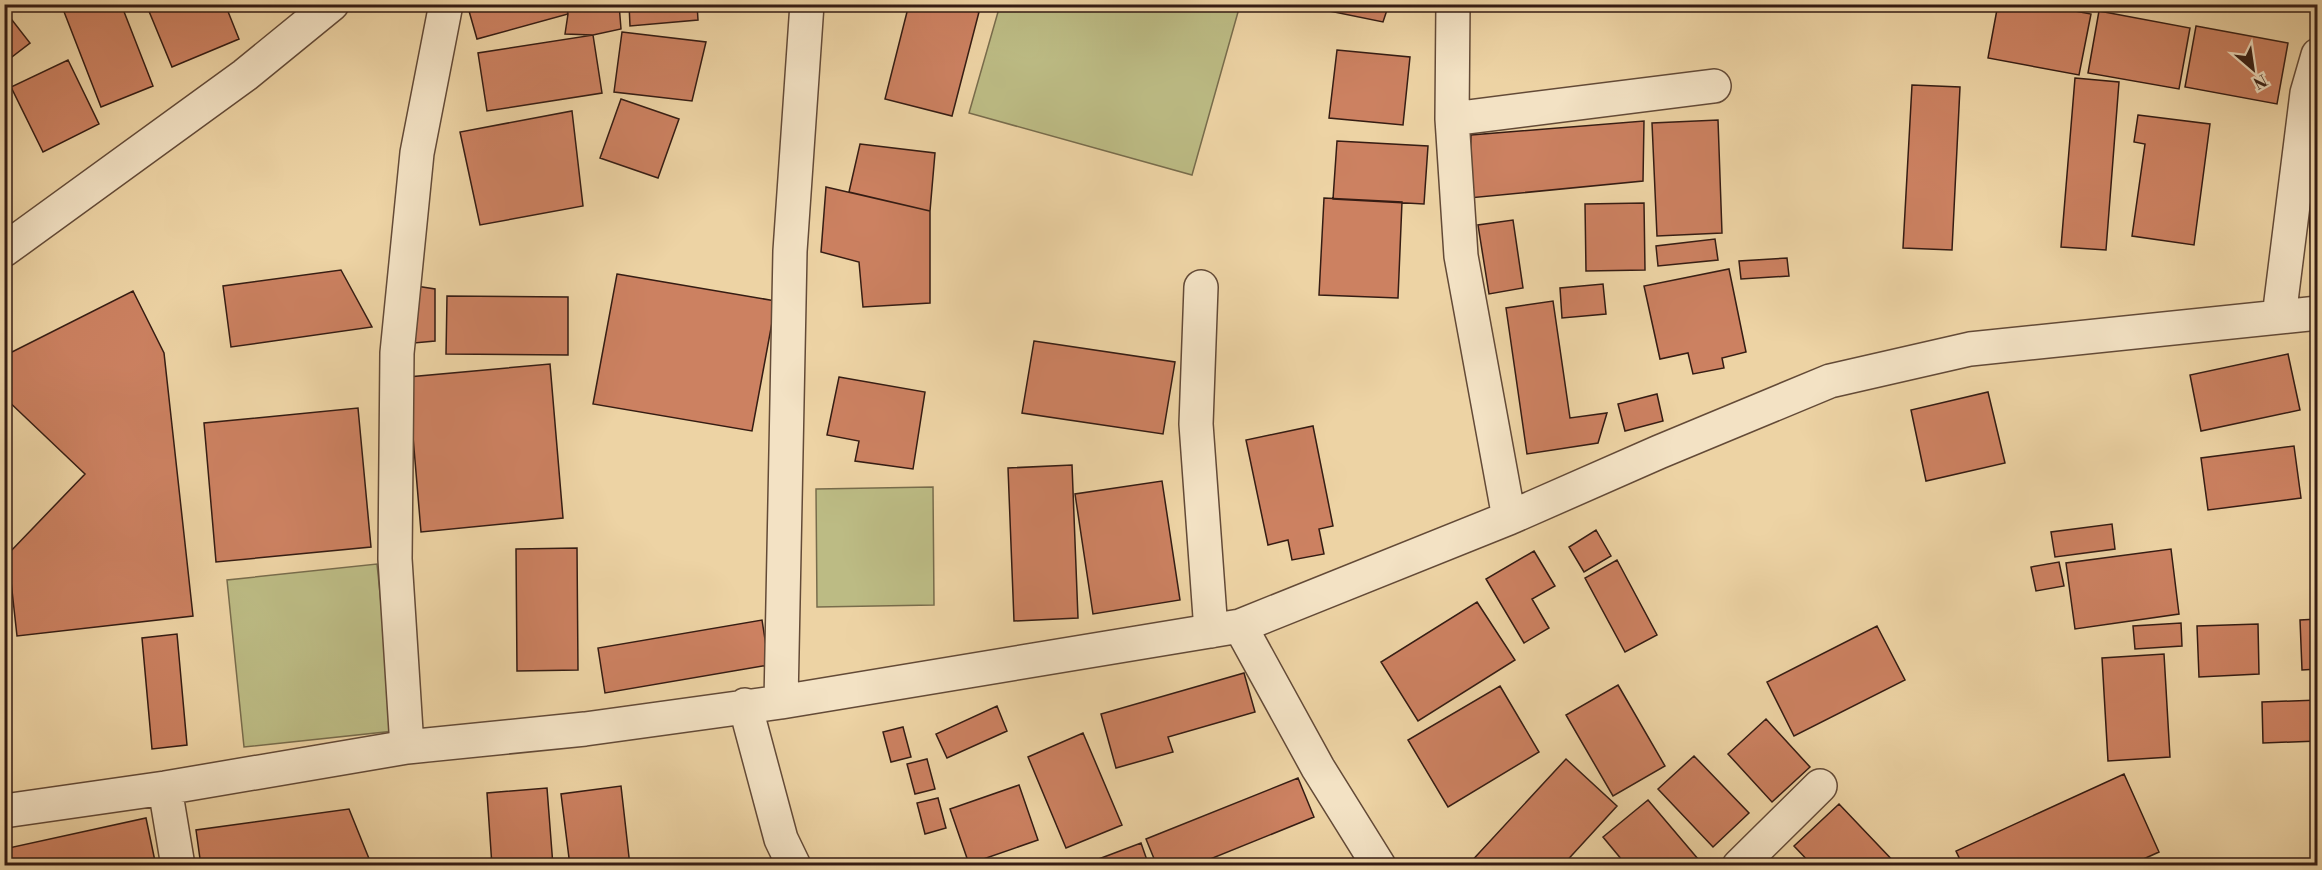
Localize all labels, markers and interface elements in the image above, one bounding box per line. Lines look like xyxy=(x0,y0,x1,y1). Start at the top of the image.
north arrow xyxy=(2223,39,2283,99)
text: N xyxy=(2249,69,2270,93)

